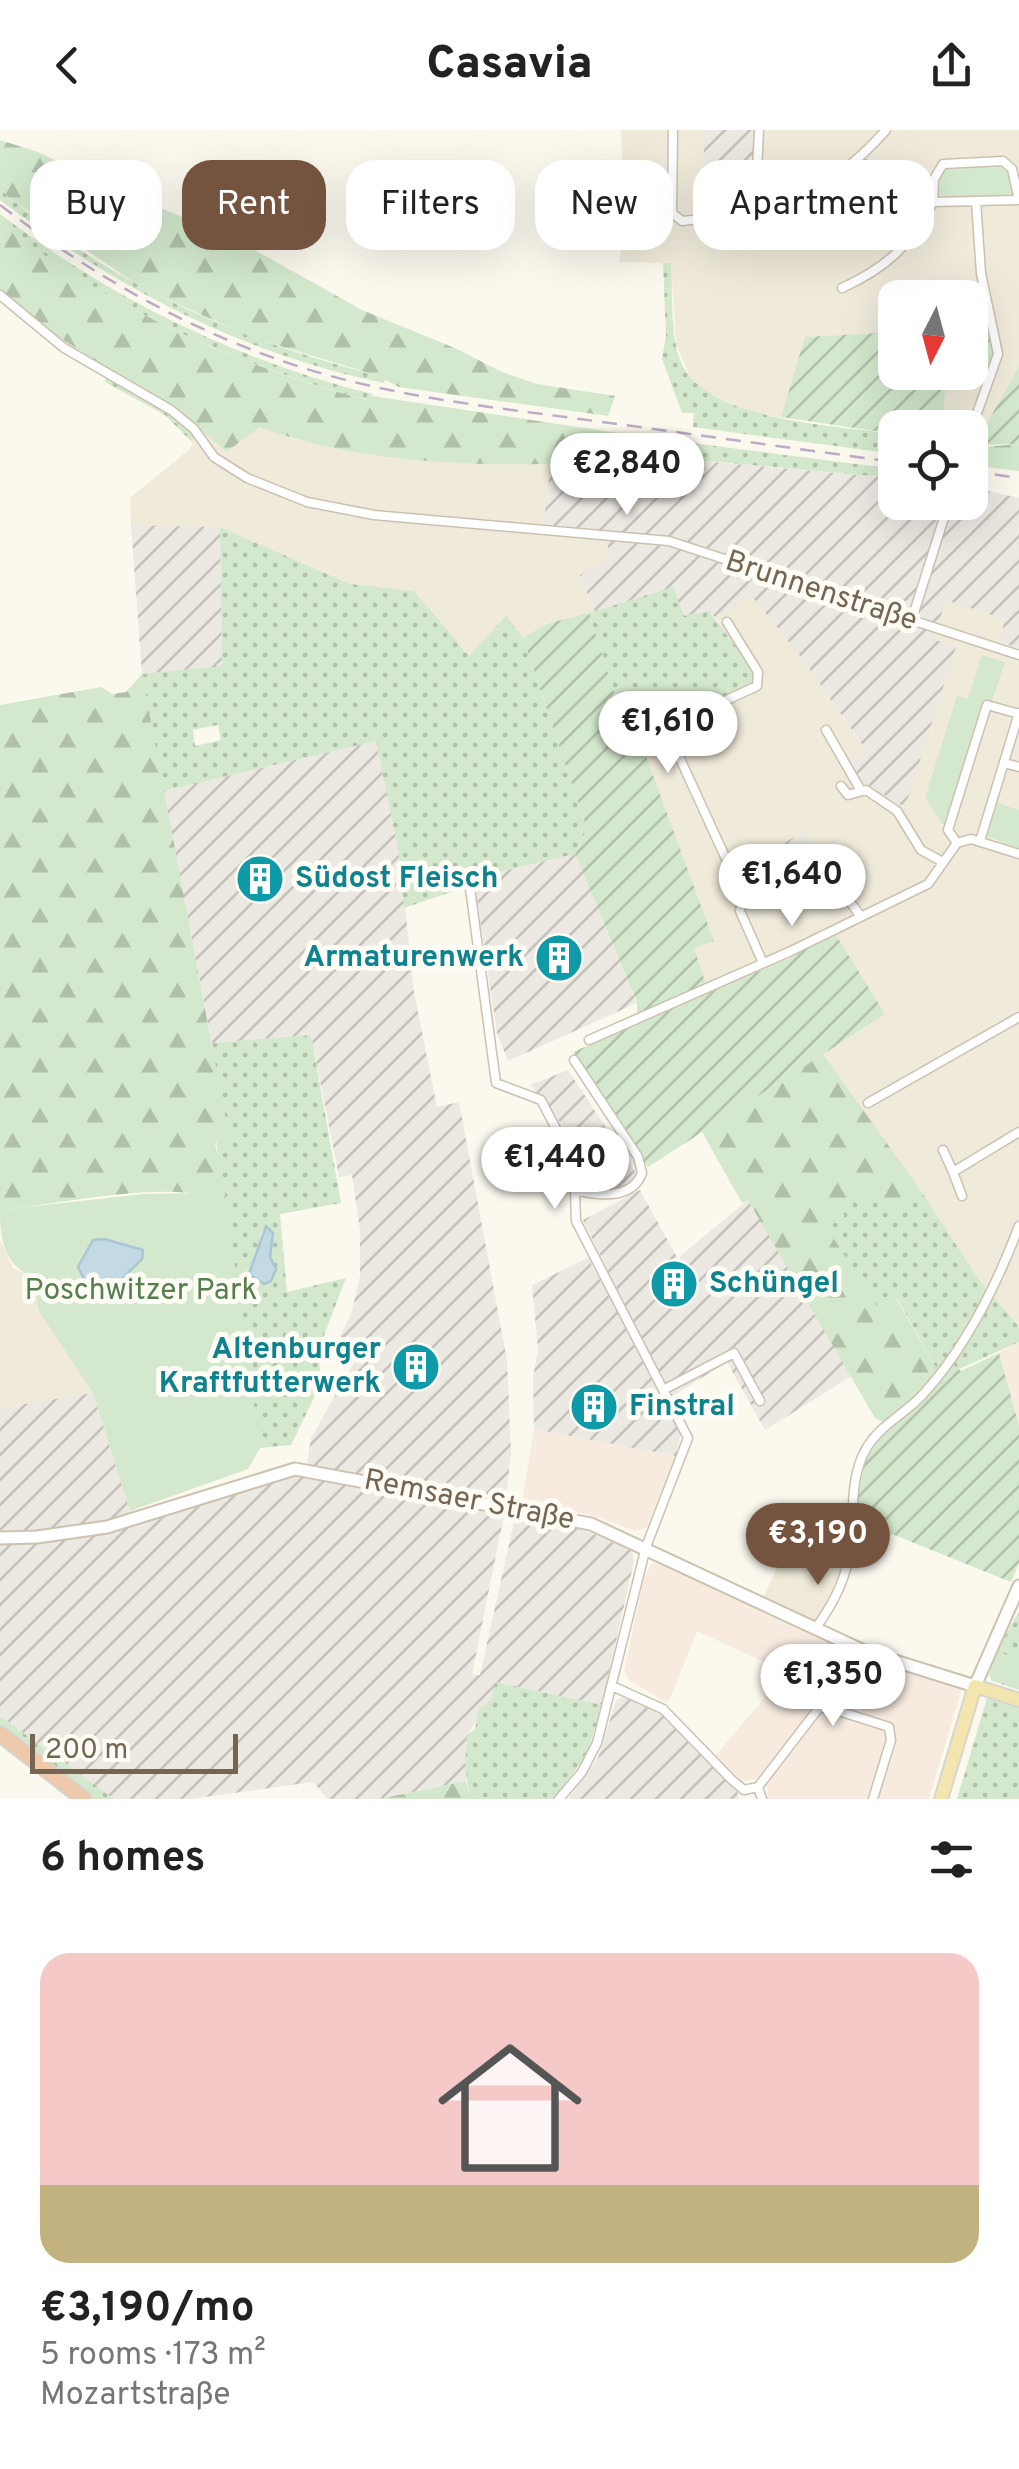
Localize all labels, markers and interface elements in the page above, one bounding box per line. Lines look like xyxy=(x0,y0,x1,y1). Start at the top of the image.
text: Casavia xyxy=(427,37,592,94)
icon: back xyxy=(40,38,95,93)
icon: share xyxy=(924,38,979,93)
chip: Buy xyxy=(30,160,162,250)
chip: Rent xyxy=(182,160,326,250)
chip: Filters xyxy=(346,160,515,250)
chip: New xyxy=(535,160,673,250)
chip: Apartment xyxy=(693,160,934,250)
north arrow xyxy=(878,280,988,390)
map controls xyxy=(878,280,988,520)
button: locate xyxy=(878,410,988,520)
pin: €2,840 xyxy=(546,433,708,518)
text: €2,840 xyxy=(572,445,682,485)
street label: Brunnenstraße xyxy=(720,544,922,640)
pin: €1,610 xyxy=(587,691,749,776)
text: €1,610 xyxy=(621,703,715,743)
pin: €1,640 xyxy=(711,844,873,929)
building icon: Südost Fleisch xyxy=(234,853,286,905)
text: €1,640 xyxy=(741,856,843,896)
place label: Südost Fleisch xyxy=(295,861,498,898)
building icon: Armaturenwerk xyxy=(533,932,585,984)
place label: Armaturenwerk xyxy=(304,940,524,977)
pin: €1,440 xyxy=(474,1127,636,1212)
text: €1,440 xyxy=(503,1139,607,1179)
building icon: Schüngel xyxy=(648,1258,700,1310)
place label: Schüngel xyxy=(709,1266,839,1303)
park label: Poschwitzer Park xyxy=(25,1273,257,1310)
place label: Altenburger Kraftfutterwerk xyxy=(159,1332,382,1403)
building icon: Altenburger Kraftfutterwerk xyxy=(390,1341,442,1393)
building icon: Finstral xyxy=(568,1381,620,1433)
place label: Finstral xyxy=(629,1389,735,1426)
street label: Remsaer Straße xyxy=(361,1462,577,1540)
pin: €3,190 xyxy=(737,1503,899,1588)
text: €3,190 xyxy=(768,1515,868,1555)
pin: €1,350 xyxy=(752,1644,914,1729)
text: €1,350 xyxy=(782,1656,884,1696)
scale bar xyxy=(30,1729,238,1774)
text: 200 m xyxy=(45,1733,128,1769)
icon: filters xyxy=(924,1832,979,1887)
text: 6 homes xyxy=(40,1833,205,1886)
icon: home xyxy=(420,2018,600,2198)
text: €3,190/mo xyxy=(40,2283,255,2336)
text: 5 rooms · 173 m² xyxy=(40,2336,266,2376)
text: Mozartstraße xyxy=(40,2376,231,2416)

